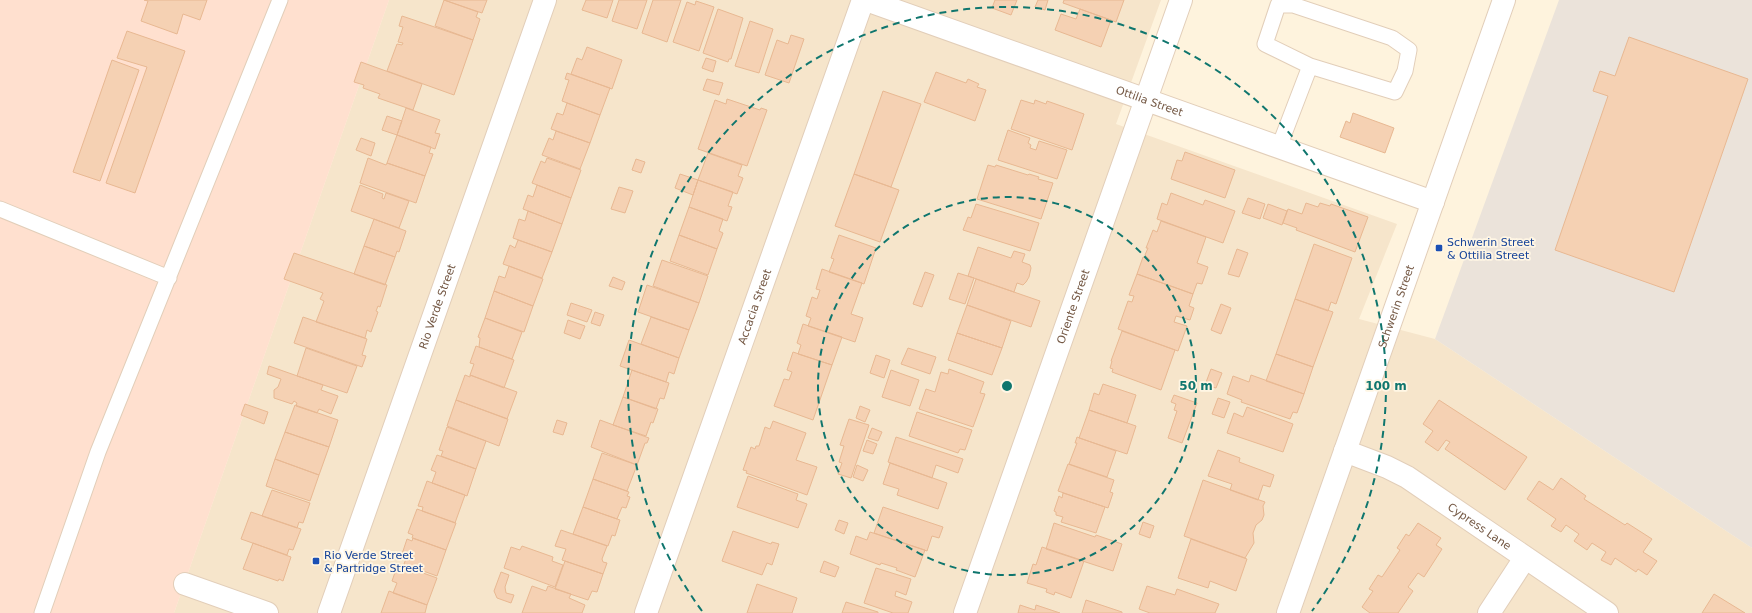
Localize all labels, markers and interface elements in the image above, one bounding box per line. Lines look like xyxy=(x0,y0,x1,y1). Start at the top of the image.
street label: Ottilia Street xyxy=(1114,84,1185,120)
place label: Schwerin Street & Ottilia Street xyxy=(1447,236,1535,262)
marker: Schwerin Street & Ottilia Street xyxy=(1434,243,1444,253)
street label: Rio Verde Street xyxy=(416,262,459,351)
street label: Schwerin Street xyxy=(1376,263,1417,350)
street label: Accacia Street xyxy=(736,267,774,346)
street label: Oriente Street xyxy=(1054,267,1093,346)
centre of rings xyxy=(1000,379,1014,393)
text: 50 m xyxy=(1179,379,1213,393)
text: 100 m xyxy=(1365,379,1407,393)
street label: Cypress Lane xyxy=(1445,501,1514,553)
place label: Rio Verde Street & Partridge Street xyxy=(324,549,424,575)
marker: Rio Verde Street & Partridge Street xyxy=(311,556,321,566)

